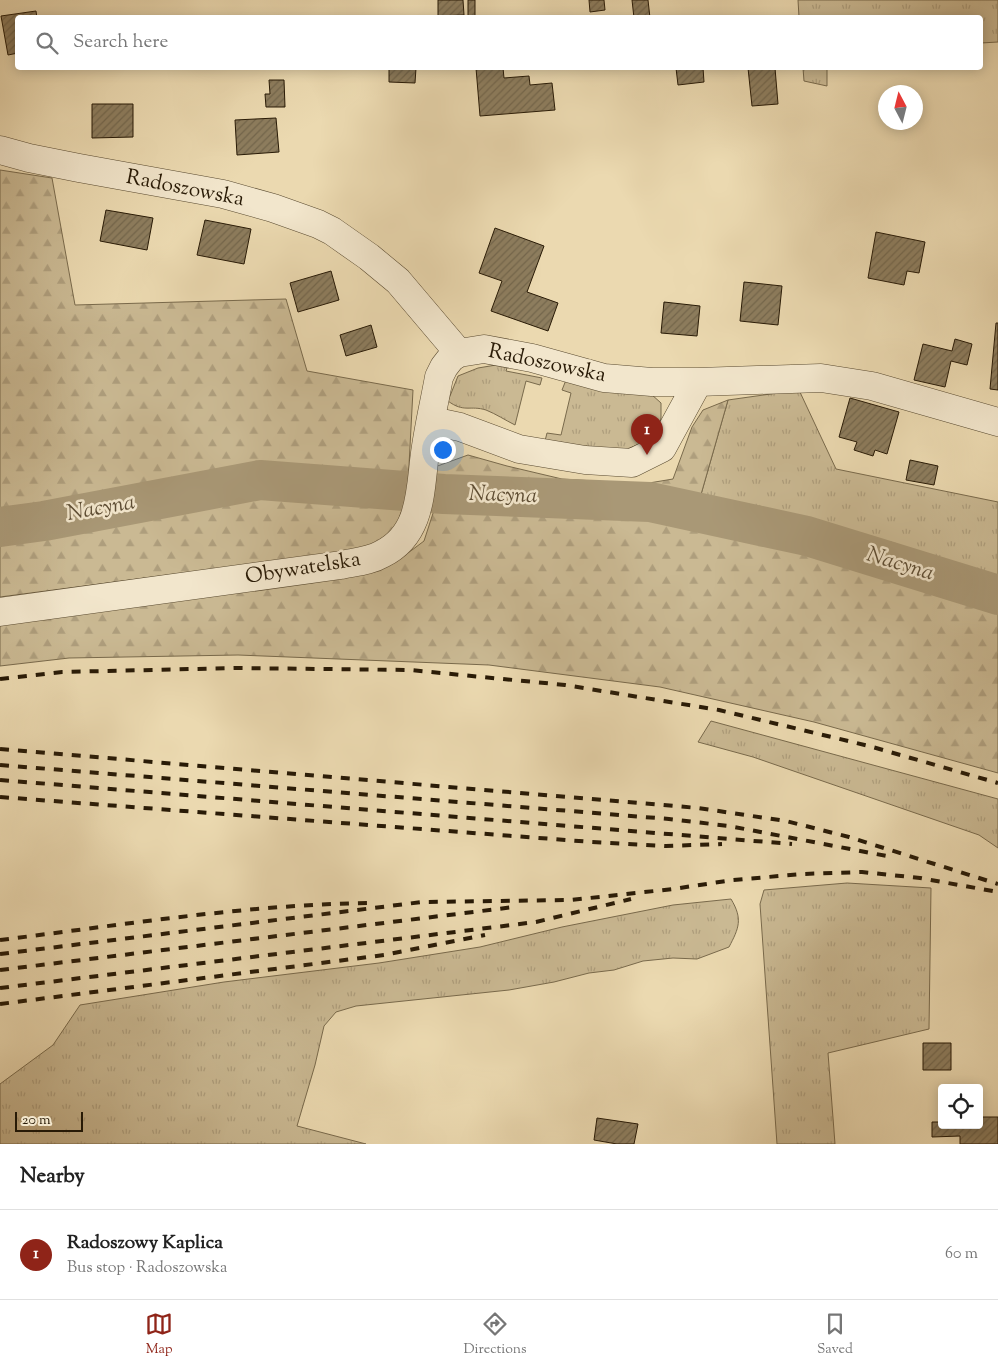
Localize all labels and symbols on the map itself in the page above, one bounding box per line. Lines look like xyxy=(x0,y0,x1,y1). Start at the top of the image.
north arrow xyxy=(878,85,923,130)
street label: Radoszowska xyxy=(123,163,247,215)
street label: Radoszowska xyxy=(485,337,609,391)
pin: 1 xyxy=(631,414,663,455)
your location xyxy=(430,437,456,463)
water label: Nacyna xyxy=(468,479,538,513)
water label: Nacyna xyxy=(64,487,138,531)
water label: Nacyna xyxy=(862,540,938,590)
street label: Obywatelska xyxy=(243,545,363,593)
scale bar xyxy=(15,1109,82,1132)

